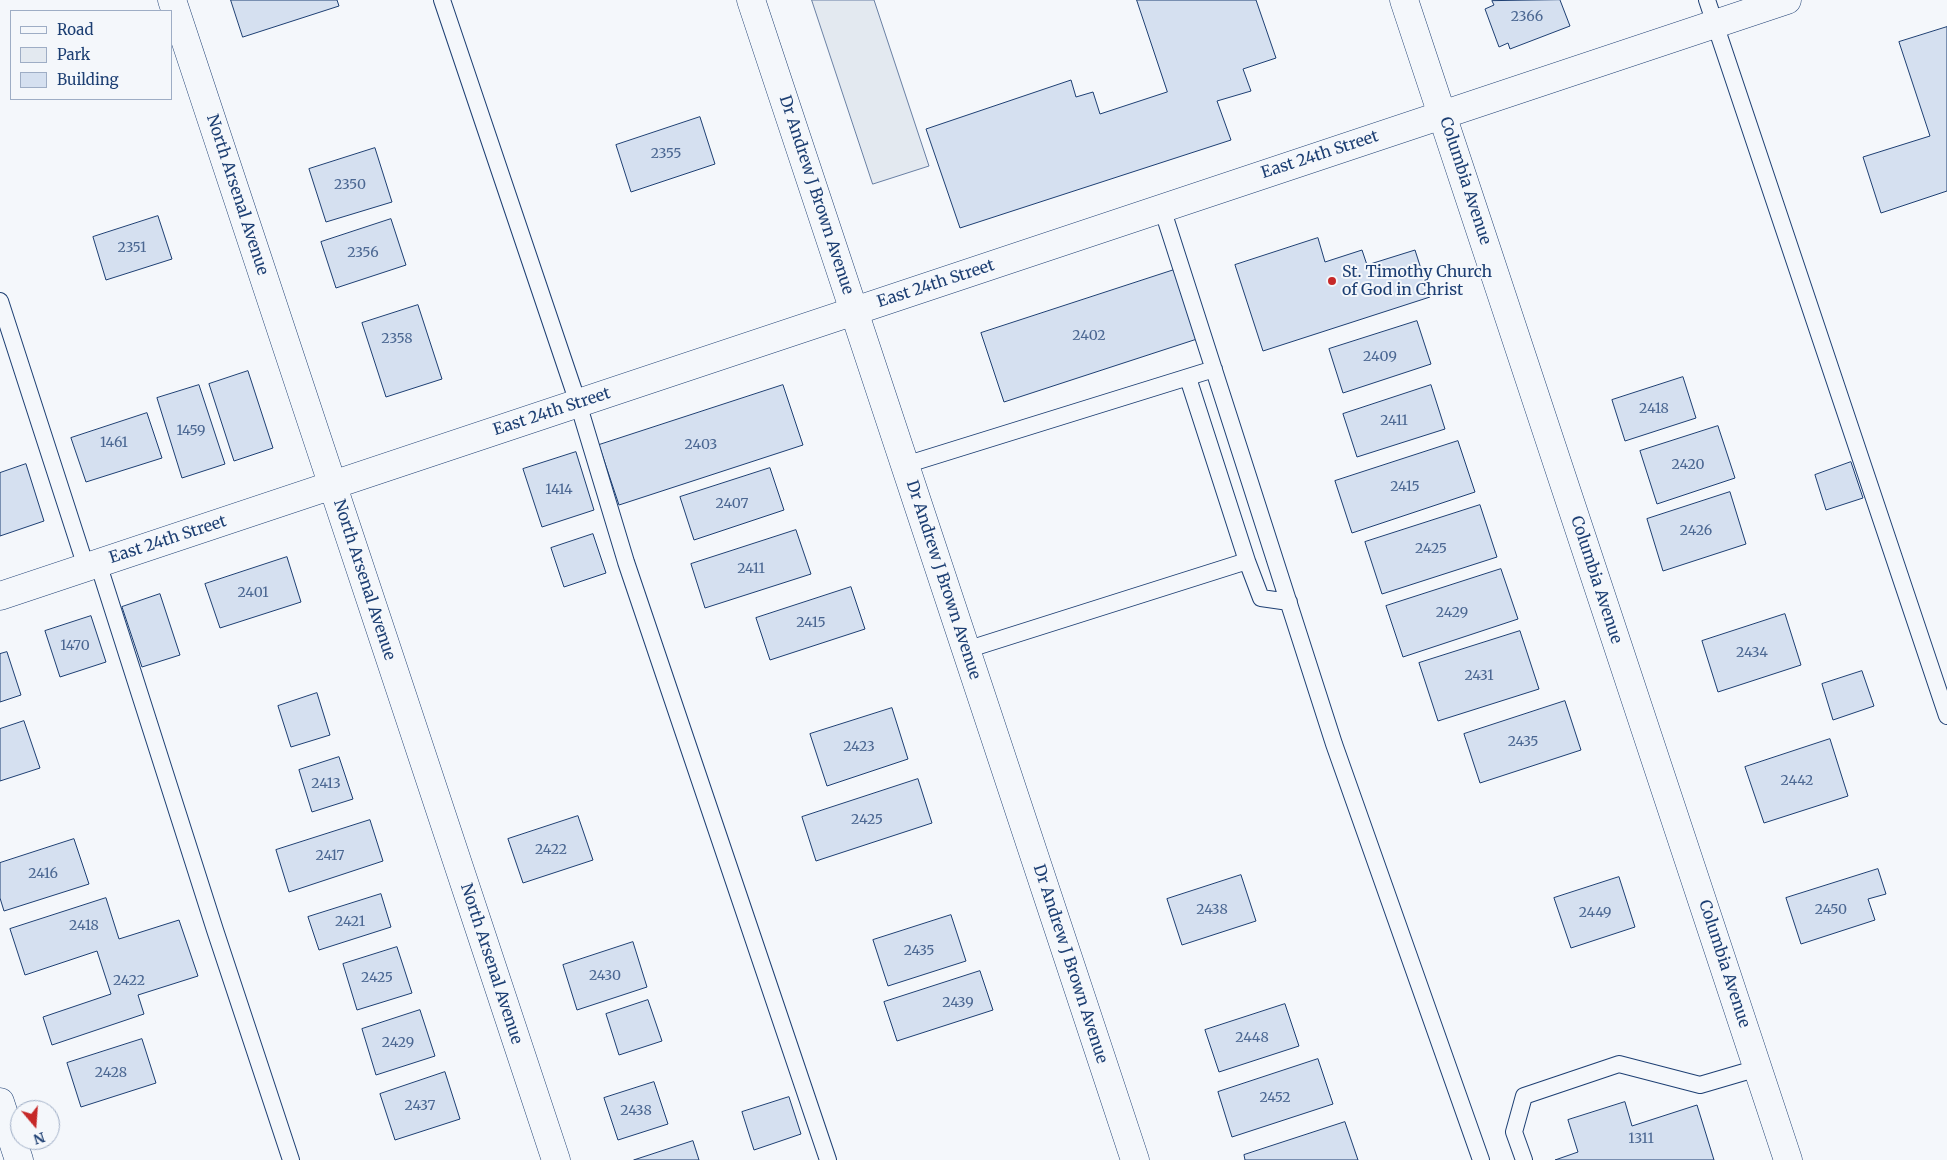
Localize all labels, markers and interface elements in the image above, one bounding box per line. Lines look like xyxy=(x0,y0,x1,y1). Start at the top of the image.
house number: 2366 xyxy=(1511,9,1543,25)
legend xyxy=(10,10,172,100)
text: Road xyxy=(57,20,93,39)
text: Park xyxy=(57,45,90,64)
text: Building xyxy=(57,70,119,89)
street label: Dr Andrew J Brown Avenue xyxy=(775,93,857,297)
street label: North Arsenal Avenue xyxy=(202,112,272,278)
street label: Columbia Avenue xyxy=(1435,115,1495,247)
street label: East 24th Street xyxy=(1259,127,1381,183)
house number: 2355 xyxy=(651,146,681,162)
house number: 2350 xyxy=(334,177,366,193)
house number: 2351 xyxy=(118,240,146,256)
house number: 2356 xyxy=(347,245,379,261)
street label: East 24th Street xyxy=(875,256,997,312)
place label: St. Timothy Church of God in Christ xyxy=(1342,262,1492,300)
marker: St. Timothy Church of God in Christ xyxy=(1326,275,1338,287)
house number: 2402 xyxy=(1072,328,1106,344)
house number: 2358 xyxy=(381,331,413,347)
house number: 2409 xyxy=(1363,349,1397,365)
street label: East 24th Street xyxy=(491,384,613,440)
house number: 2418 xyxy=(1639,401,1669,417)
house number: 2411 xyxy=(1380,413,1408,429)
house number: 1459 xyxy=(176,423,206,439)
house number: 1461 xyxy=(100,435,128,451)
house number: 2403 xyxy=(685,437,717,453)
house number: 2420 xyxy=(1672,457,1704,473)
street label: Dr Andrew J Brown Avenue xyxy=(902,478,984,682)
house number: 2415 xyxy=(1390,479,1420,495)
house number: 1414 xyxy=(545,482,573,498)
house number: 2407 xyxy=(715,496,749,512)
street label: North Arsenal Avenue xyxy=(329,497,399,663)
street label: East 24th Street xyxy=(107,512,229,568)
street label: Columbia Avenue xyxy=(1566,514,1626,646)
house number: 2426 xyxy=(1680,523,1712,539)
house number: 2425 xyxy=(1415,541,1447,557)
house number: 2411 xyxy=(737,561,765,577)
house number: 2401 xyxy=(237,585,269,601)
house number: 2429 xyxy=(1436,605,1468,621)
house number: 2415 xyxy=(796,615,826,631)
house number: 1470 xyxy=(60,638,90,654)
house number: 2434 xyxy=(1736,645,1768,661)
house number: 2431 xyxy=(1464,668,1494,684)
house number: 2435 xyxy=(1508,734,1538,750)
house number: 2423 xyxy=(843,739,875,755)
house number: 2442 xyxy=(1781,773,1813,789)
house number: 2413 xyxy=(311,776,341,792)
house number: 2425 xyxy=(851,812,883,828)
house number: 2422 xyxy=(535,842,567,858)
house number: 2417 xyxy=(315,848,345,864)
street label: Dr Andrew J Brown Avenue xyxy=(1029,862,1111,1066)
house number: 2416 xyxy=(28,866,58,882)
street label: North Arsenal Avenue xyxy=(456,881,526,1047)
street label: Columbia Avenue xyxy=(1694,898,1754,1030)
house number: 2438 xyxy=(1196,902,1228,918)
house number: 2450 xyxy=(1815,902,1847,918)
house number: 2449 xyxy=(1579,905,1611,921)
house number: 2421 xyxy=(335,914,365,930)
house number: 2418 xyxy=(69,918,99,934)
house number: 2435 xyxy=(904,943,934,959)
house number: 2430 xyxy=(589,968,621,984)
house number: 2425 xyxy=(361,970,393,986)
house number: 2422 xyxy=(113,973,145,989)
house number: 2439 xyxy=(942,995,974,1011)
house number: 2448 xyxy=(1235,1030,1269,1046)
house number: 2429 xyxy=(382,1035,414,1051)
house number: 2428 xyxy=(95,1065,127,1081)
house number: 2452 xyxy=(1259,1090,1291,1106)
house number: 2437 xyxy=(405,1098,435,1114)
north arrow xyxy=(10,1100,60,1150)
house number: 2438 xyxy=(620,1103,652,1119)
text: N xyxy=(31,1128,47,1149)
house number: 1311 xyxy=(1628,1131,1654,1147)

